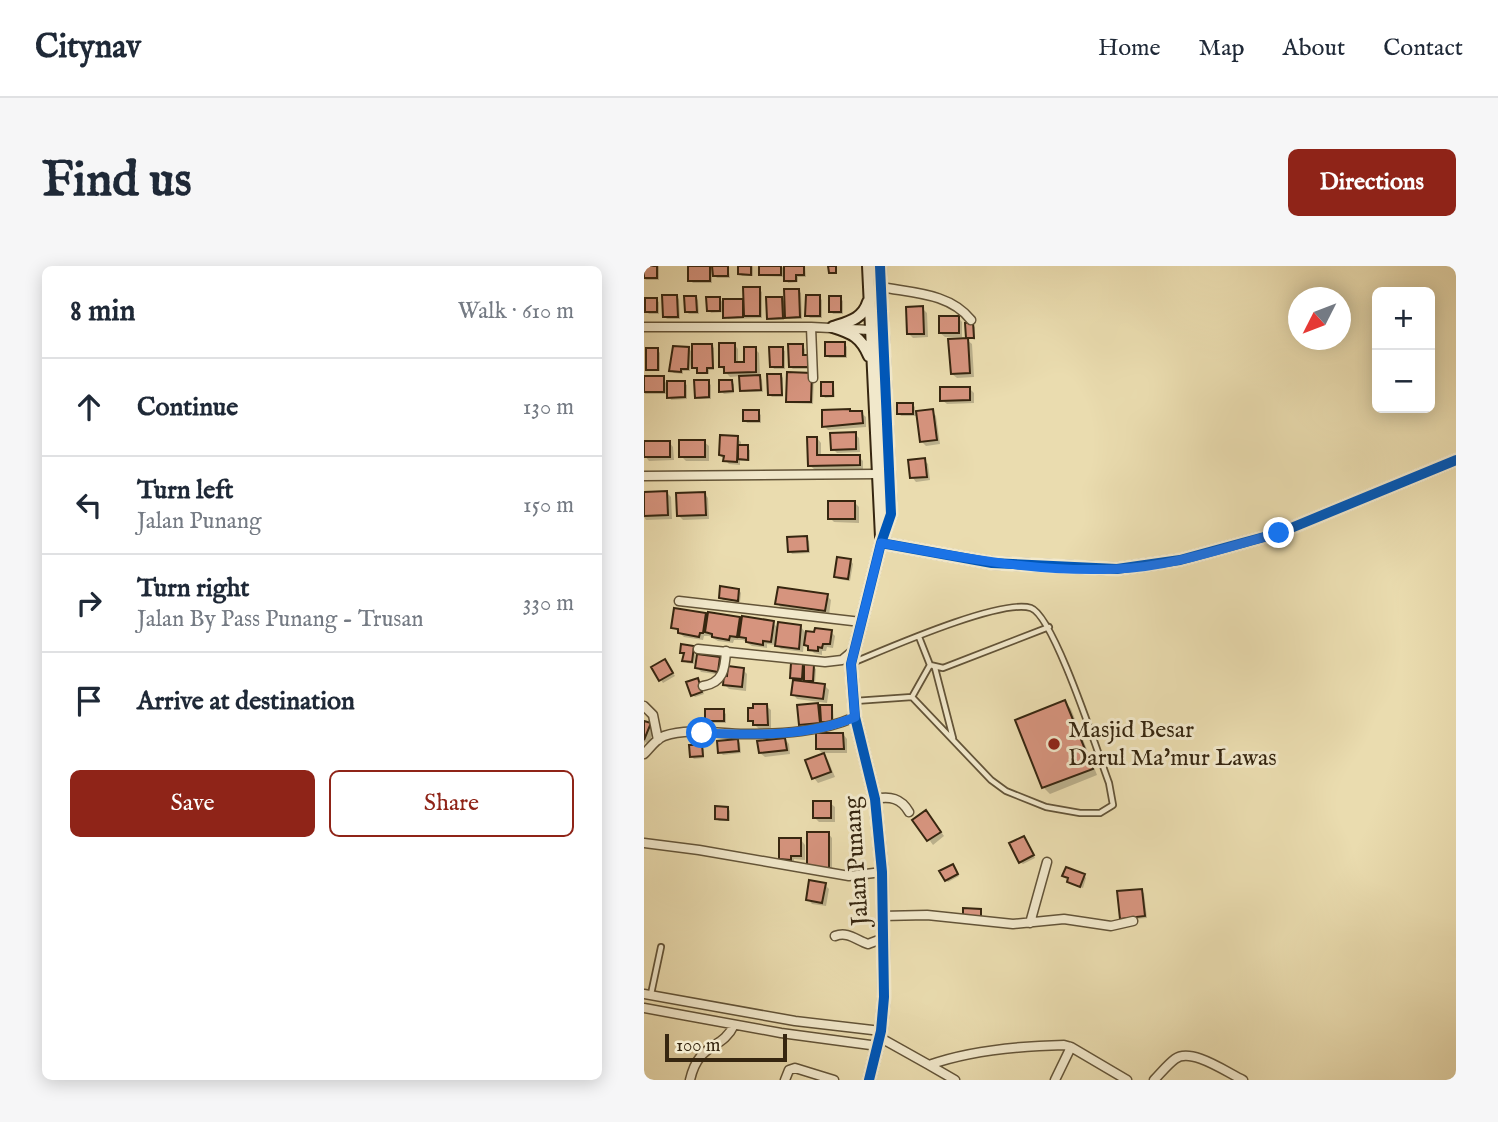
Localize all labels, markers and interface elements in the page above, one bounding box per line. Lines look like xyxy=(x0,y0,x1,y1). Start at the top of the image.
text: Citynav xyxy=(35,27,141,69)
text: Home xyxy=(1098,33,1161,64)
text: Map xyxy=(1199,33,1245,64)
text: About xyxy=(1283,33,1345,64)
text: Contact xyxy=(1383,33,1463,64)
button: Directions xyxy=(1288,149,1456,216)
text: Find us xyxy=(42,151,192,213)
north arrow xyxy=(1288,287,1351,350)
map controls xyxy=(1372,287,1435,413)
button: + xyxy=(1372,287,1435,350)
text: 8 min xyxy=(70,293,136,331)
text: Walk · 610 m xyxy=(458,297,574,326)
button: − xyxy=(1372,350,1435,413)
icon: ahead xyxy=(70,388,108,426)
text: Continue xyxy=(137,391,238,424)
text: 130 m xyxy=(523,393,574,422)
text: Turn left xyxy=(137,474,234,507)
icon: left xyxy=(70,486,108,524)
text: 150 m xyxy=(523,491,574,520)
text: Jalan Punang xyxy=(137,507,261,536)
route end xyxy=(1263,517,1294,548)
text: Turn right xyxy=(137,572,250,605)
icon: right xyxy=(70,584,108,622)
text: 330 m xyxy=(523,589,574,618)
text: Jalan By Pass Punang - Trusan xyxy=(137,605,424,634)
icon: arrive xyxy=(70,682,108,720)
text: Arrive at destination xyxy=(137,685,355,718)
place label: Masjid Besar Darul Ma'mur Lawas xyxy=(1068,715,1277,774)
route start xyxy=(686,717,717,748)
marker: Masjid Besar Darul Ma'mur Lawas xyxy=(1046,736,1062,752)
button: Save xyxy=(70,770,315,837)
button: Share xyxy=(329,770,574,837)
street label: Jalan Punang xyxy=(837,794,877,930)
scale bar xyxy=(665,1031,788,1063)
text: 100 m xyxy=(676,1034,720,1058)

